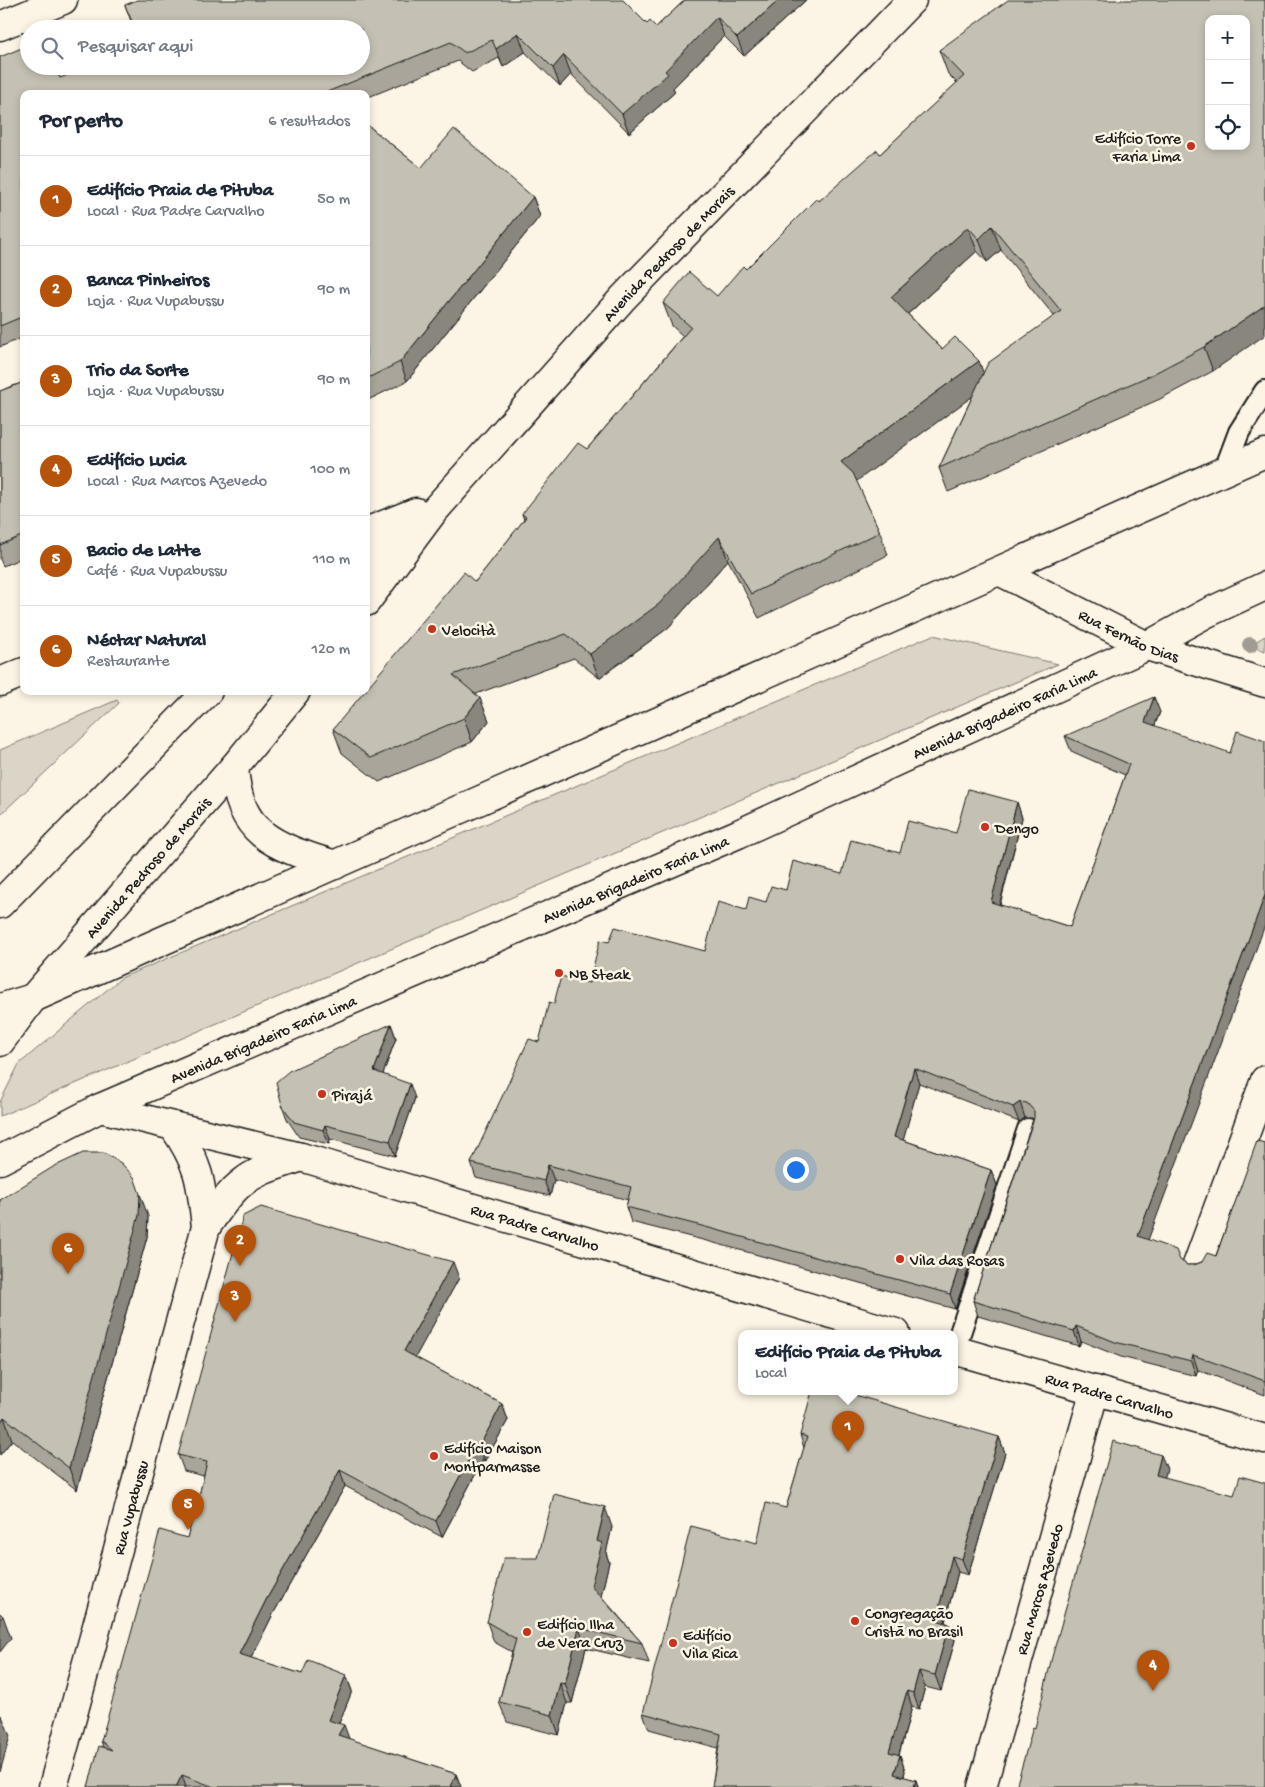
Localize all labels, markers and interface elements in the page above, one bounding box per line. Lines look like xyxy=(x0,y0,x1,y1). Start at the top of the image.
map controls xyxy=(1205,15,1250,150)
button: + xyxy=(1205,15,1250,60)
search box xyxy=(20,20,370,75)
icon: search xyxy=(38,34,66,62)
text: Pesquisar aqui xyxy=(78,36,193,59)
button: − xyxy=(1205,60,1250,105)
button: locate xyxy=(1205,105,1250,150)
text: Por perto xyxy=(40,110,123,135)
text: 6 resultados xyxy=(268,113,350,132)
place label: Edifício Torre Faria Lima xyxy=(1095,131,1182,168)
marker: Edifício Torre Faria Lima xyxy=(1185,140,1197,152)
text: Edifício Praia de Pituba xyxy=(87,180,273,203)
street label: Avenida Pedroso de Morais xyxy=(601,182,740,327)
text: 1 xyxy=(53,191,59,210)
text: 50 m xyxy=(317,191,350,210)
text: Local · Rua Padre Carvalho xyxy=(87,203,265,222)
text: Banca Pinheiros xyxy=(87,270,209,293)
text: 2 xyxy=(52,281,60,300)
text: 90 m xyxy=(318,281,350,300)
text: Loja · Rua Vupabussu xyxy=(87,293,224,312)
text: Trio da Sorte xyxy=(87,360,189,383)
text: 3 xyxy=(52,371,60,390)
text: 90 m xyxy=(318,371,350,390)
text: Loja · Rua Vupabussu xyxy=(87,383,224,402)
text: Edifício Lucia xyxy=(87,450,186,473)
text: 4 xyxy=(52,461,60,480)
text: 100 m xyxy=(310,461,350,480)
text: Local · Rua Marcos Azevedo xyxy=(87,473,267,492)
text: Bacio de Latte xyxy=(87,540,200,563)
text: 5 xyxy=(52,551,60,570)
text: 110 m xyxy=(313,551,350,570)
text: Café · Rua Vupabussu xyxy=(87,563,227,582)
street label: Rua Fernão Dias xyxy=(1074,607,1181,669)
marker: Velocità xyxy=(426,623,438,635)
place label: Velocità xyxy=(441,623,496,642)
text: Néctar Natural xyxy=(87,630,206,653)
text: 6 xyxy=(52,641,60,660)
text: 120 m xyxy=(311,641,350,660)
text: Restaurante xyxy=(87,653,169,672)
street label: Avenida Brigadeiro Faria Lima xyxy=(911,664,1102,765)
street label: Avenida Pedroso de Morais xyxy=(83,794,217,944)
marker: Dengo xyxy=(979,821,991,833)
place label: Dengo xyxy=(994,821,1039,840)
street label: Avenida Brigadeiro Faria Lima xyxy=(540,833,733,930)
marker: NB Steak xyxy=(553,967,565,979)
place label: NB Steak xyxy=(569,967,632,986)
street label: Avenida Brigadeiro Faria Lima xyxy=(168,993,361,1090)
marker: Pirajá xyxy=(316,1088,328,1100)
place label: Pirajá xyxy=(331,1088,374,1107)
your location xyxy=(783,1157,809,1183)
street label: Rua Padre Carvalho xyxy=(468,1202,601,1258)
pin: 2 xyxy=(224,1225,256,1266)
pin: 6 xyxy=(52,1233,84,1274)
marker: Vila das Rosas xyxy=(894,1253,906,1265)
place label: Vila das Rosas xyxy=(909,1253,1005,1272)
pin: 3 xyxy=(219,1281,251,1322)
popup xyxy=(738,1330,958,1395)
text: Edifício Praia de Pituba xyxy=(755,1342,941,1365)
text: Local xyxy=(755,1365,787,1384)
street label: Rua Padre Carvalho xyxy=(1042,1370,1175,1425)
pin: 1 xyxy=(832,1411,864,1452)
place label: Edifício Maison Montparmasse xyxy=(444,1441,542,1478)
marker: Edifício Maison Montparmasse xyxy=(428,1450,440,1462)
street label: Rua Vupabussu xyxy=(111,1458,155,1557)
pin: 5 xyxy=(172,1489,204,1530)
street label: Rua Marcos Azevedo xyxy=(1014,1522,1069,1658)
place label: Congregação Cristã no Brasil xyxy=(865,1606,963,1643)
marker: Congregação Cristã no Brasil xyxy=(849,1615,861,1627)
place label: Edifício Ilha de Vera Cruz xyxy=(537,1617,624,1654)
marker: Edifício Ilha de Vera Cruz xyxy=(521,1626,533,1638)
place label: Edifício Vila Rica xyxy=(682,1628,739,1665)
marker: Edifício Vila Rica xyxy=(667,1637,679,1649)
pin: 4 xyxy=(1137,1650,1169,1691)

